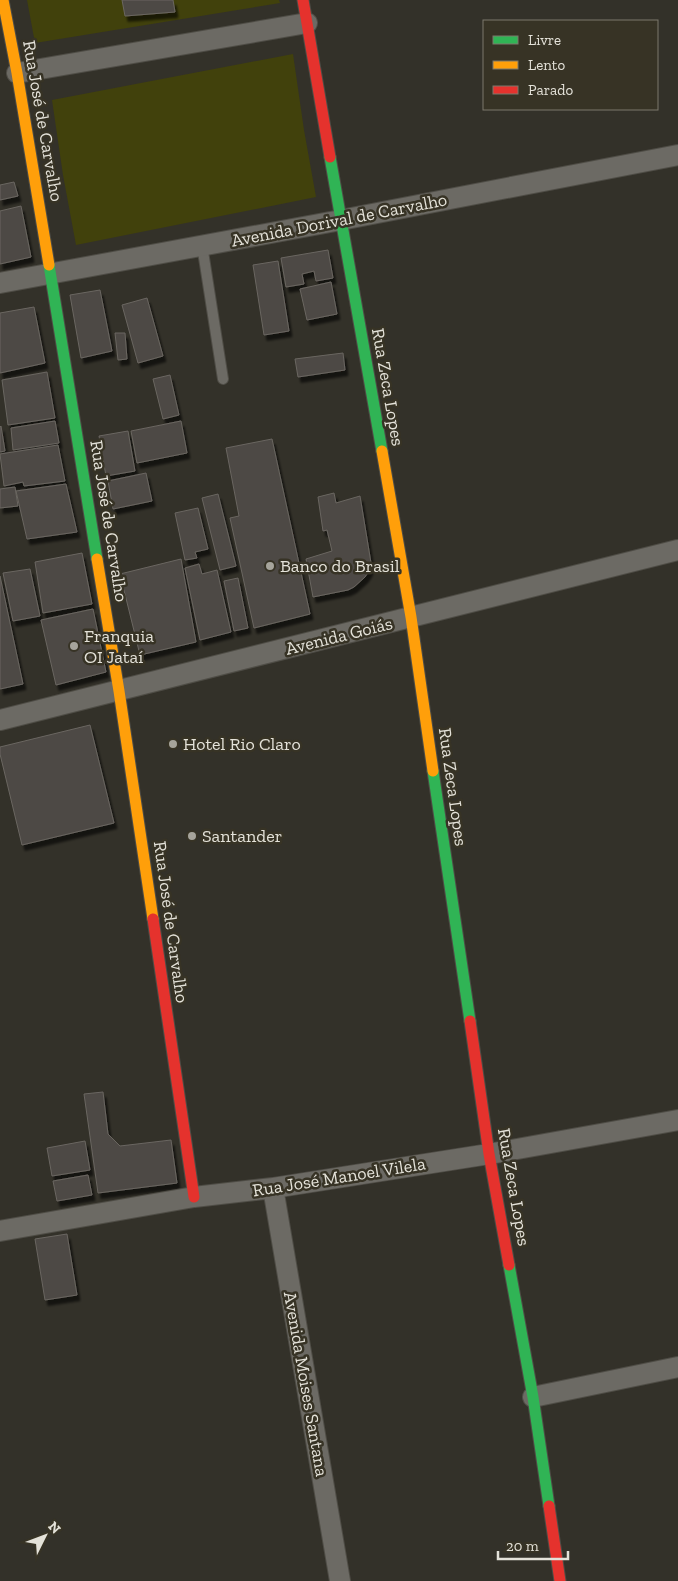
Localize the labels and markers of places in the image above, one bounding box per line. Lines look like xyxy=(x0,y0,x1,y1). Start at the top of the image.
place label: Banco do Brasil xyxy=(280,555,400,577)
marker: Banco do Brasil xyxy=(264,560,276,572)
place label: Franquia OI Jataí xyxy=(84,625,154,668)
marker: Franquia OI Jataí xyxy=(68,640,80,652)
place label: Hotel Rio Claro xyxy=(183,733,301,755)
marker: Hotel Rio Claro xyxy=(167,738,179,750)
place label: Santander xyxy=(202,825,282,847)
marker: Santander xyxy=(186,830,198,842)

